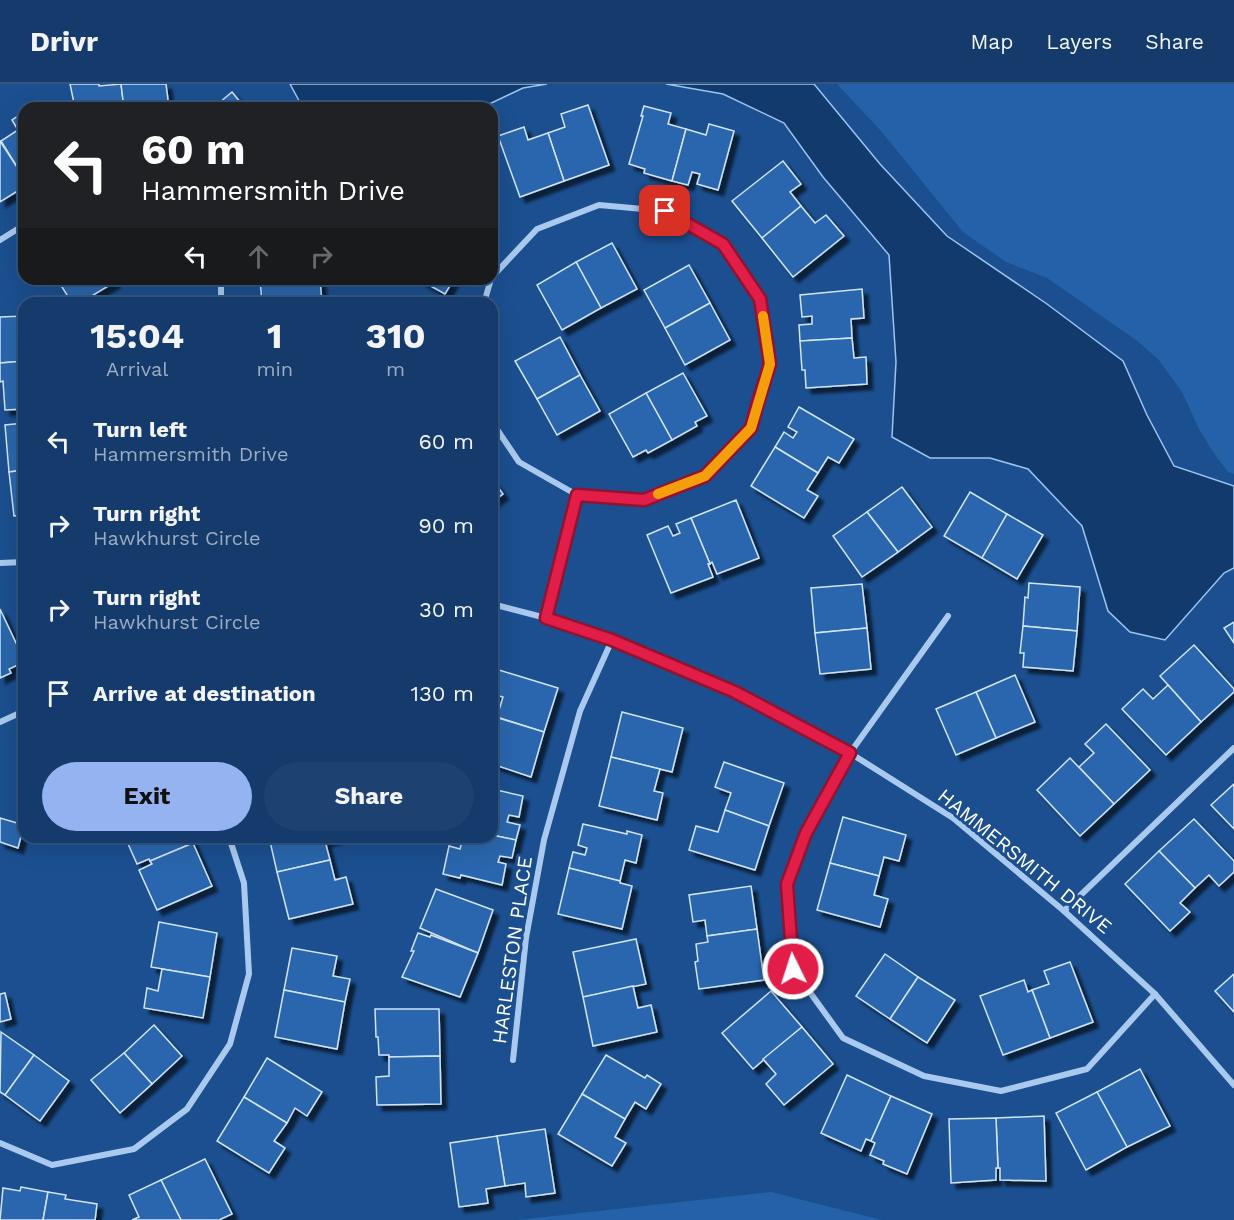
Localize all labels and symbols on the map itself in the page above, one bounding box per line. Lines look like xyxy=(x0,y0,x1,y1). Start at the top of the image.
pin xyxy=(639,185,690,236)
street label: HAMMERSMITH DRIVE xyxy=(933,783,1117,939)
street label: HARLESTON PLACE xyxy=(487,854,537,1046)
position arrow xyxy=(761,937,825,1001)

